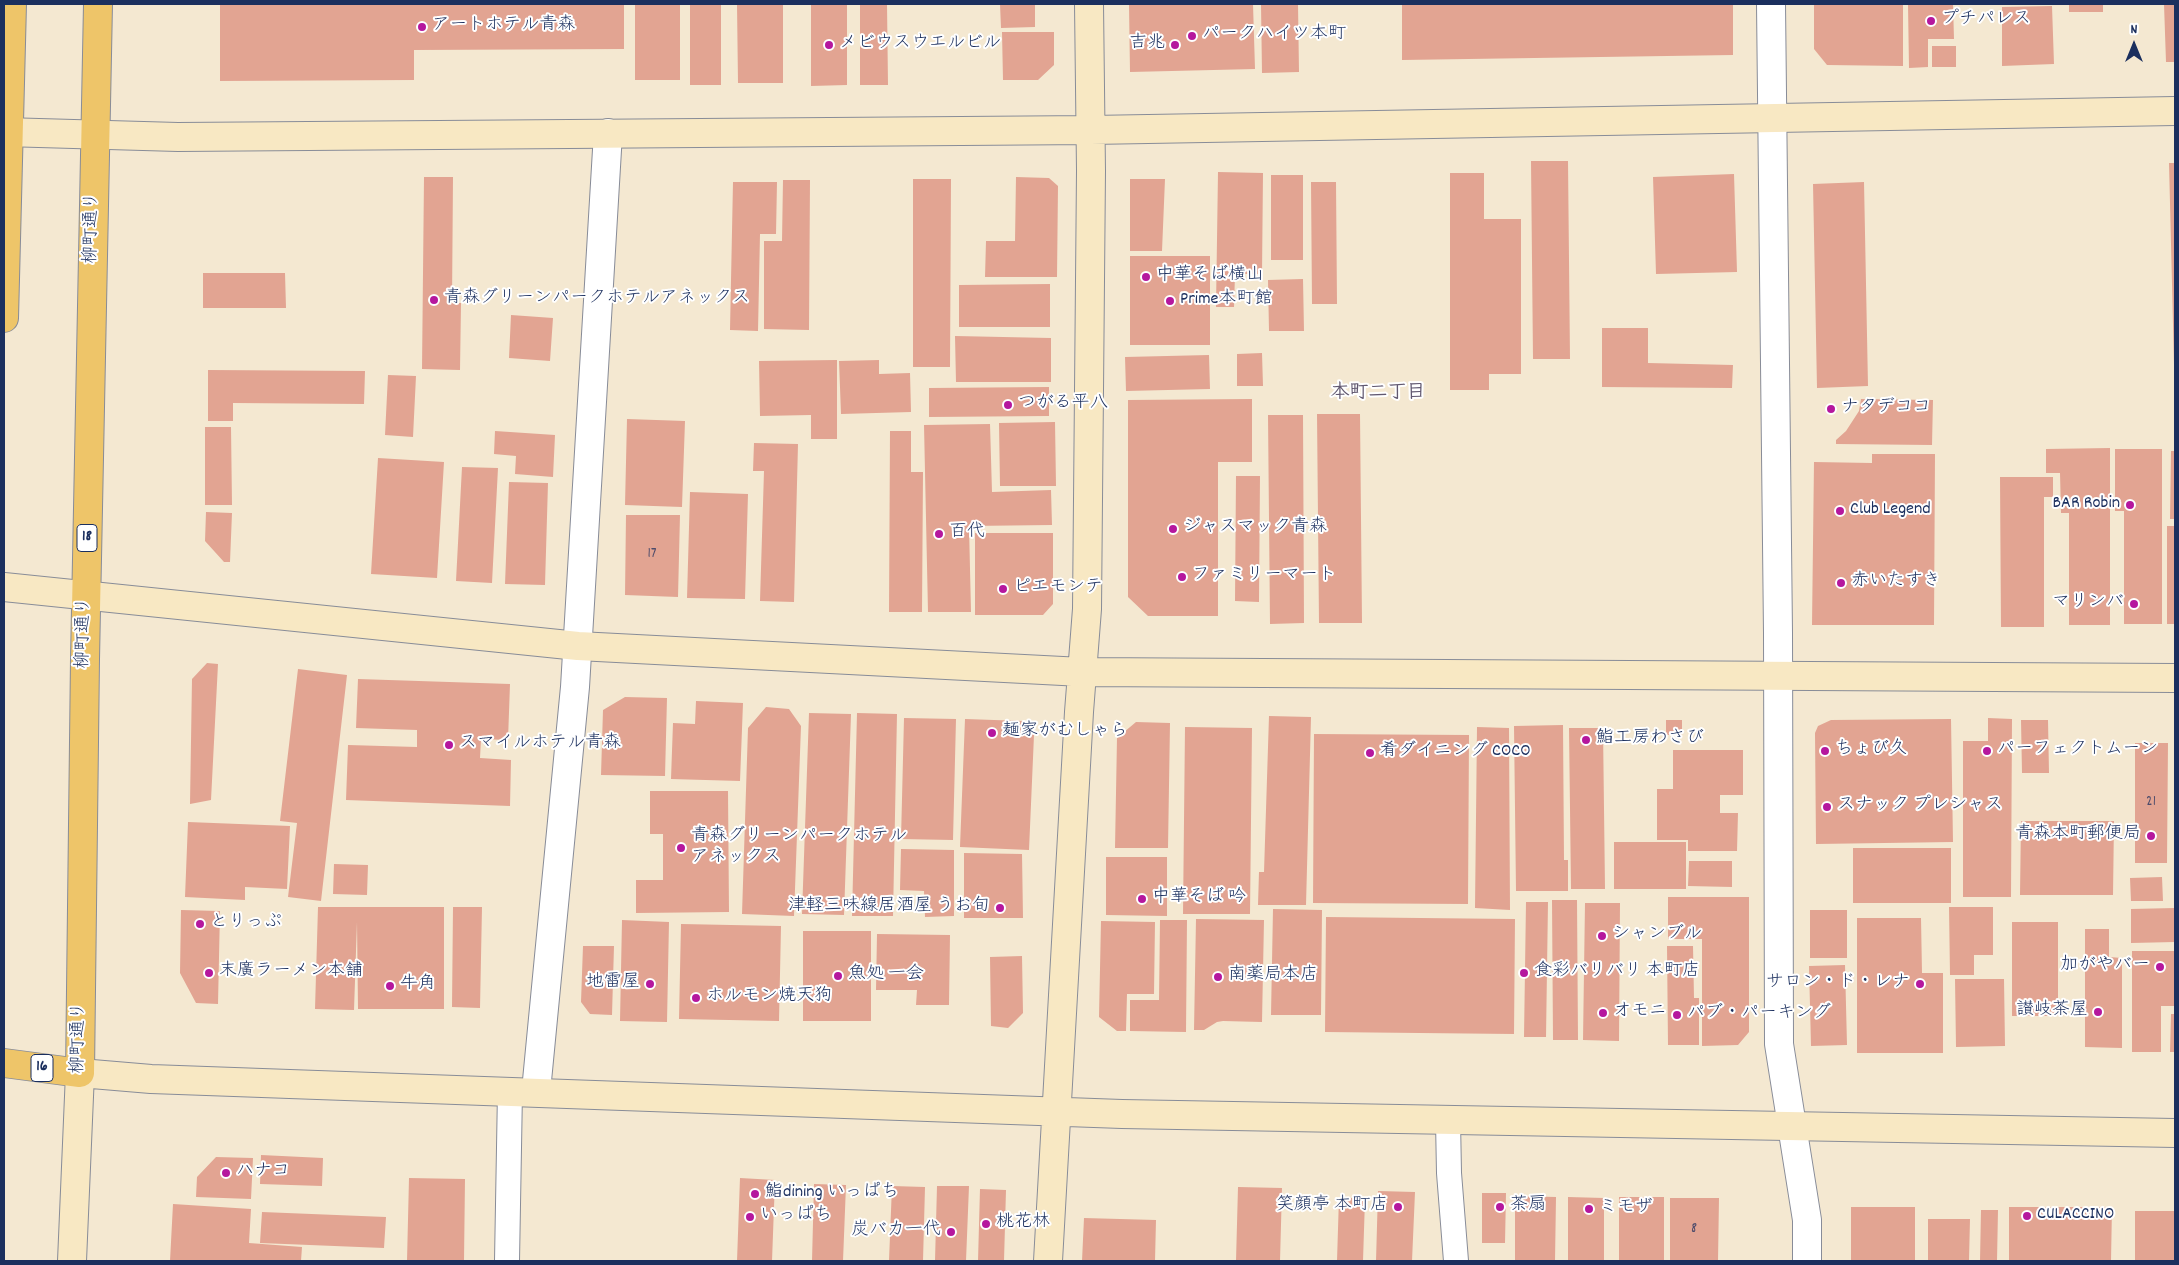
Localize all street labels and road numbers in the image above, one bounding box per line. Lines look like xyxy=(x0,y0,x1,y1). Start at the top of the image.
street label: 柳町通り xyxy=(82,192,104,264)
road number: 18 xyxy=(77,524,97,552)
street label: 柳町通り xyxy=(74,597,96,669)
street label: 柳町通り xyxy=(69,1002,91,1074)
road number: 16 xyxy=(31,1054,53,1082)

